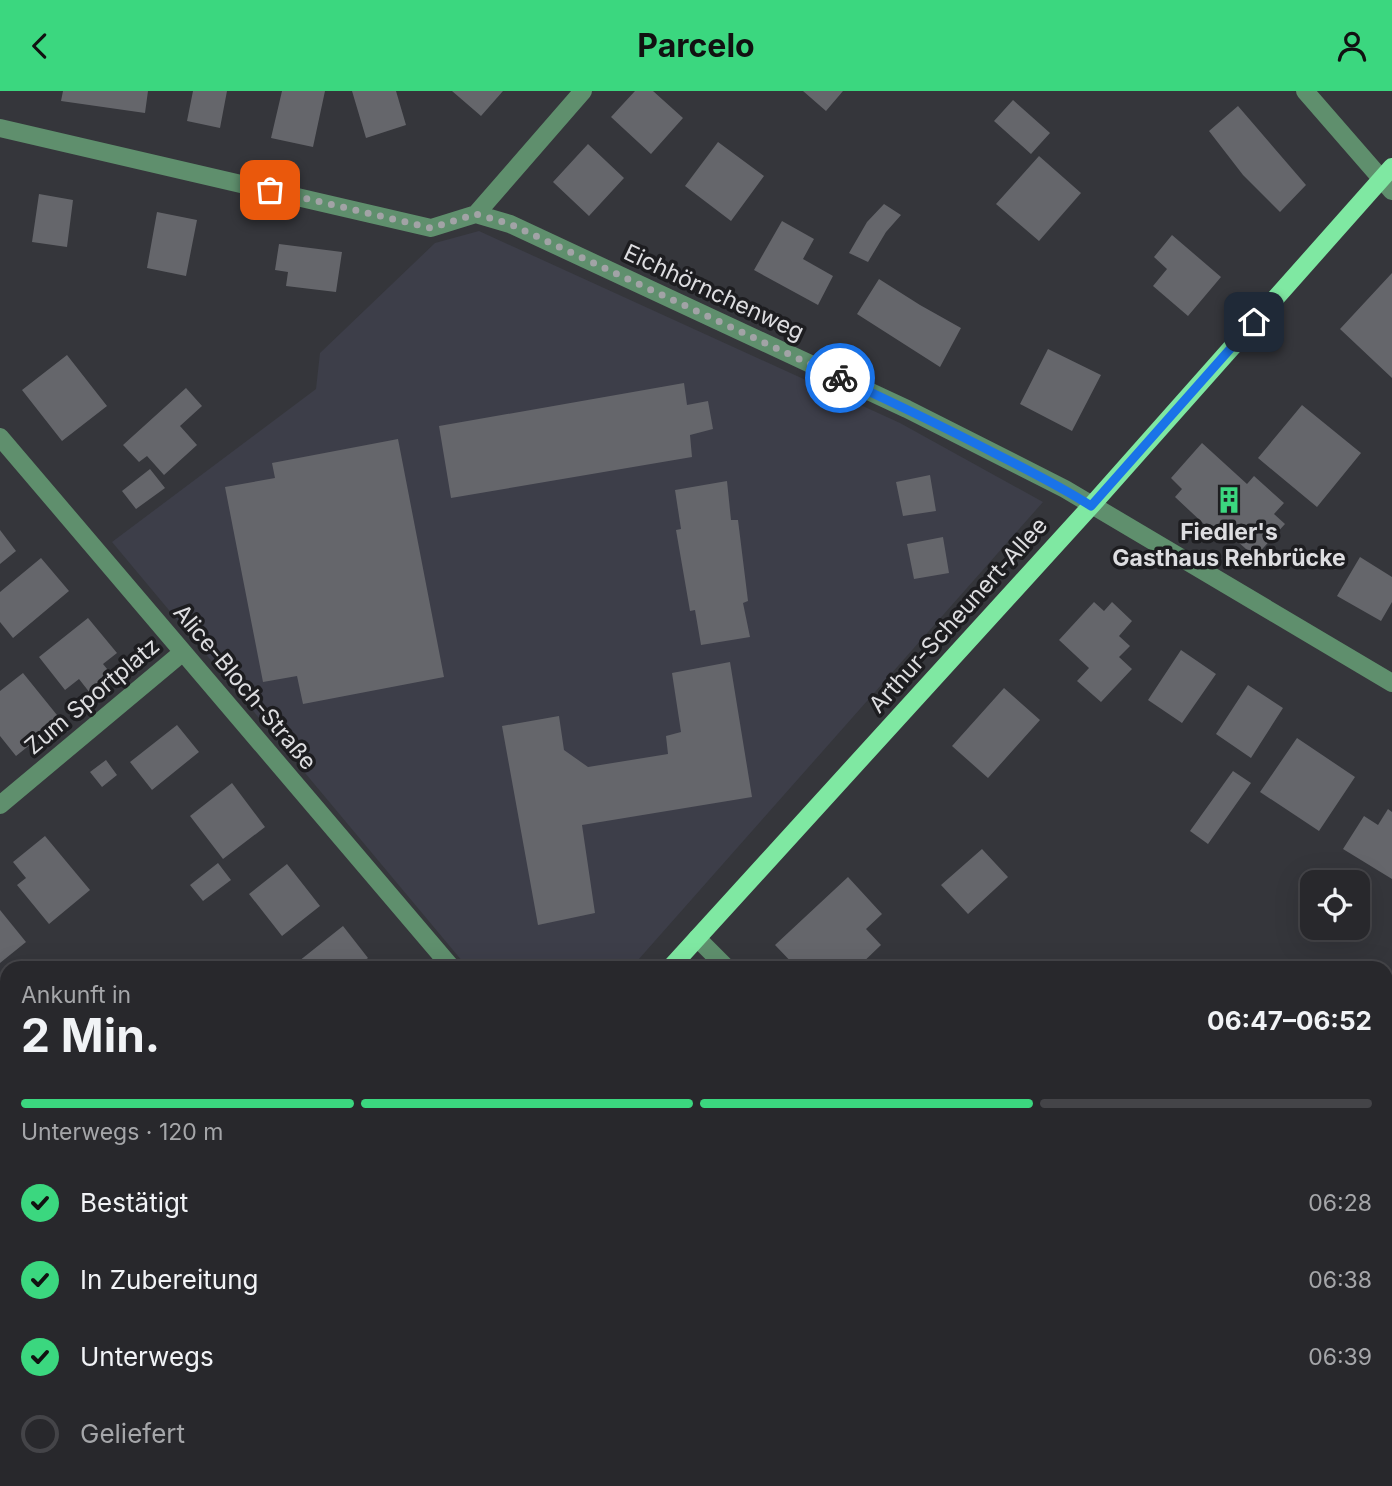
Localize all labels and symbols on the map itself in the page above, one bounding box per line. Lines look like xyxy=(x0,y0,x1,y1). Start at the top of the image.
pin xyxy=(240,160,300,220)
street label: Eichhörnchenweg xyxy=(619,238,809,346)
pin xyxy=(1224,292,1284,352)
courier xyxy=(805,343,875,413)
building icon: Fiedler's Gasthaus Rehbrücke xyxy=(1214,485,1244,515)
street label: Arthur-Scheunert-Allee xyxy=(863,512,1053,718)
place label: Fiedler's Gasthaus Rehbrücke xyxy=(1112,518,1346,572)
street label: Alice-Bloch-Straße xyxy=(168,599,322,775)
street label: Zum Sportplatz xyxy=(19,632,165,760)

